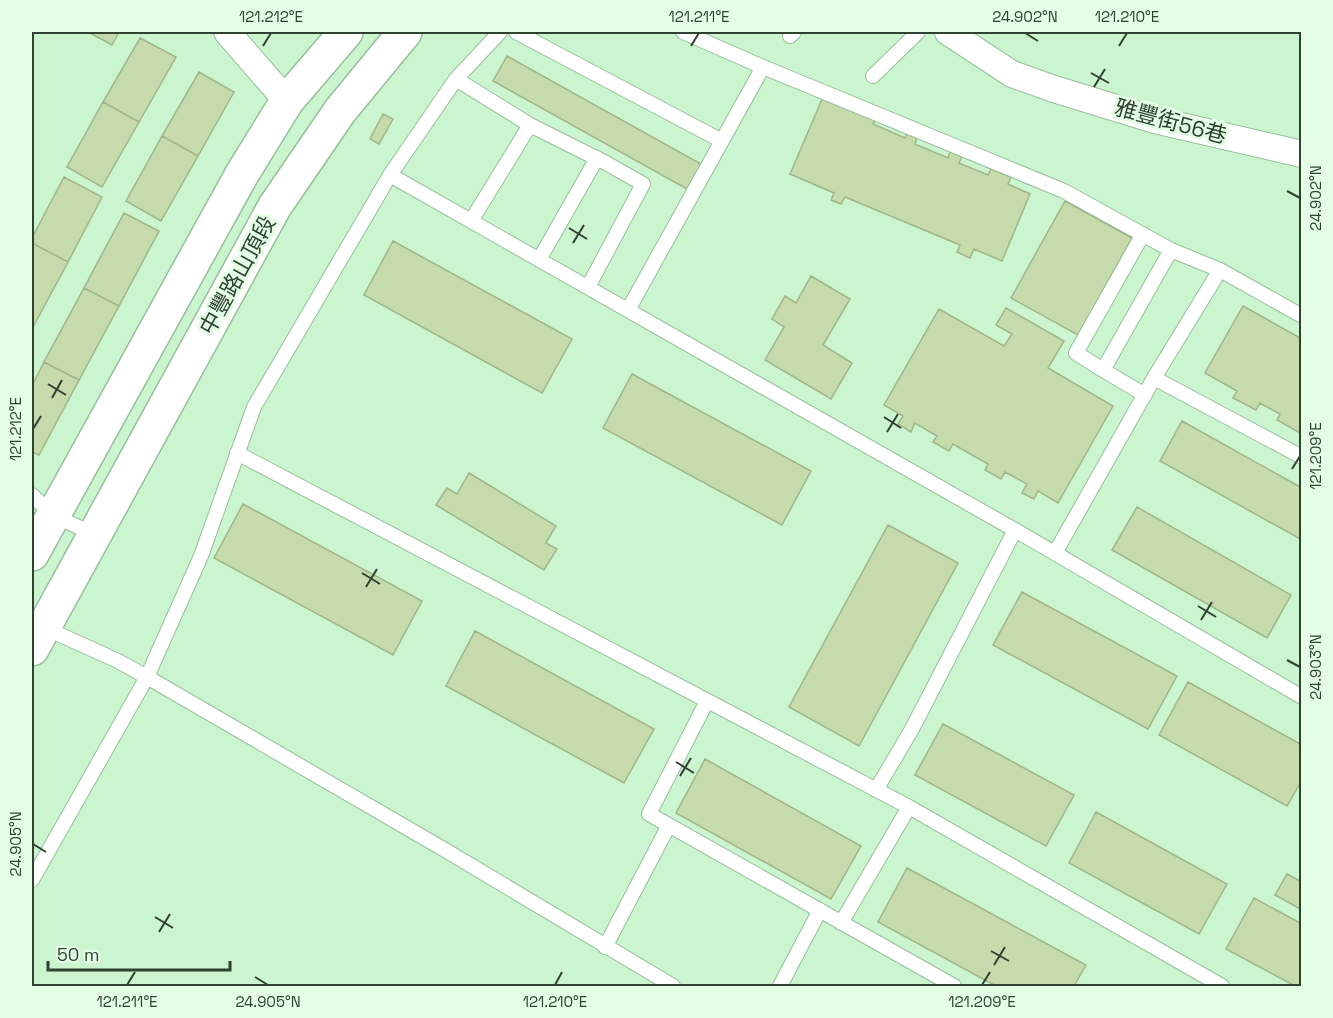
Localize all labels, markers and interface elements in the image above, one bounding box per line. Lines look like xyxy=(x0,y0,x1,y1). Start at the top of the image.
text: 121.212°E xyxy=(239,7,303,26)
text: 121.211°E xyxy=(668,7,730,26)
text: 24.902°N xyxy=(992,7,1058,26)
text: 121.210°E xyxy=(1095,7,1159,26)
street label: 雅豐街56巷 xyxy=(1112,93,1230,149)
text: 24.902°N xyxy=(1306,165,1325,231)
street label: 中豐路山頂段 xyxy=(193,210,281,340)
text: 121.212°E xyxy=(6,397,25,461)
text: 121.209°E xyxy=(1306,422,1325,490)
text: 24.903°N xyxy=(1306,634,1325,700)
text: 24.905°N xyxy=(6,811,25,877)
scale bar xyxy=(48,934,230,972)
text: 50 m xyxy=(57,943,99,966)
text: 121.211°E xyxy=(96,992,158,1011)
text: 24.905°N xyxy=(235,992,301,1011)
text: 121.210°E xyxy=(523,992,587,1011)
text: 121.209°E xyxy=(948,992,1016,1011)

